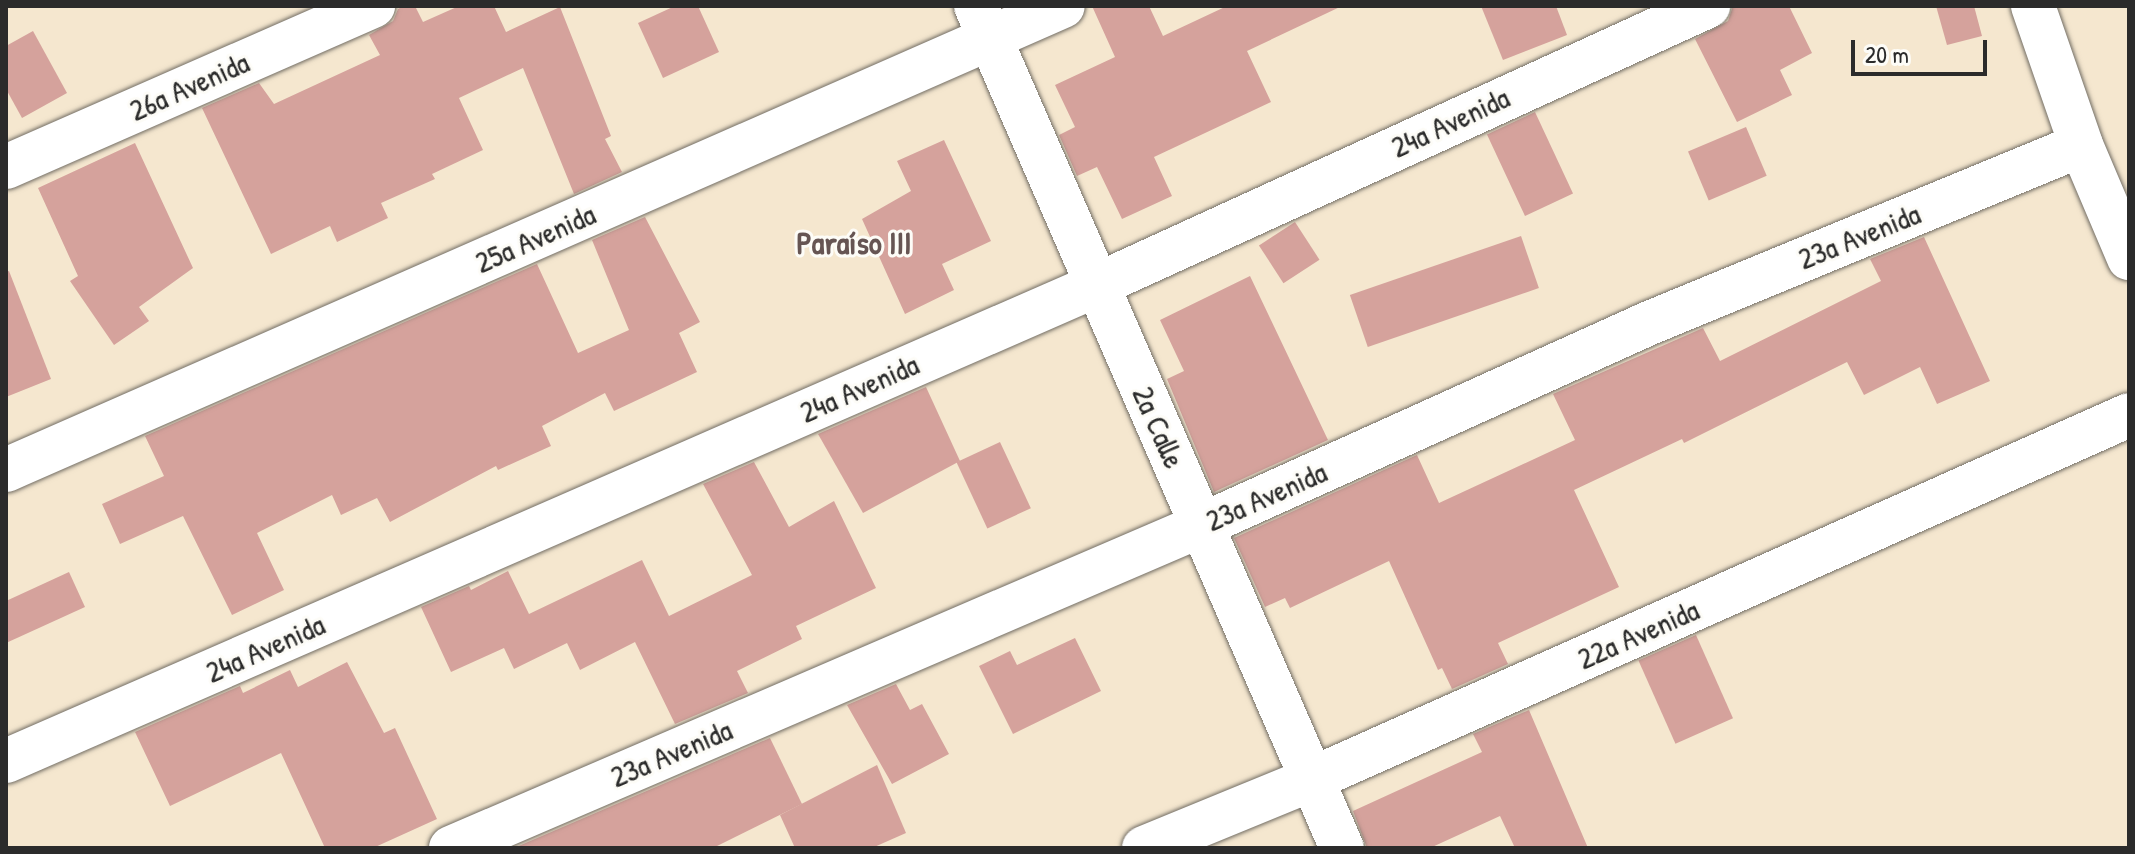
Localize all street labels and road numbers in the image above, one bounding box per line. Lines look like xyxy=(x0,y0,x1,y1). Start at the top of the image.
street label: 26a Avenida xyxy=(124,44,254,128)
street label: 24a Avenida xyxy=(1385,79,1515,165)
street label: 23a Avenida xyxy=(1793,195,1925,277)
street label: 25a Avenida xyxy=(469,196,601,280)
street label: 24a Avenida xyxy=(794,346,924,430)
street label: 2a Calle xyxy=(1125,381,1193,473)
street label: 23a Avenida xyxy=(1200,453,1332,539)
street label: 22a Avenida xyxy=(1572,591,1704,677)
street label: 24a Avenida xyxy=(200,606,330,690)
street label: 23a Avenida xyxy=(605,711,737,795)

